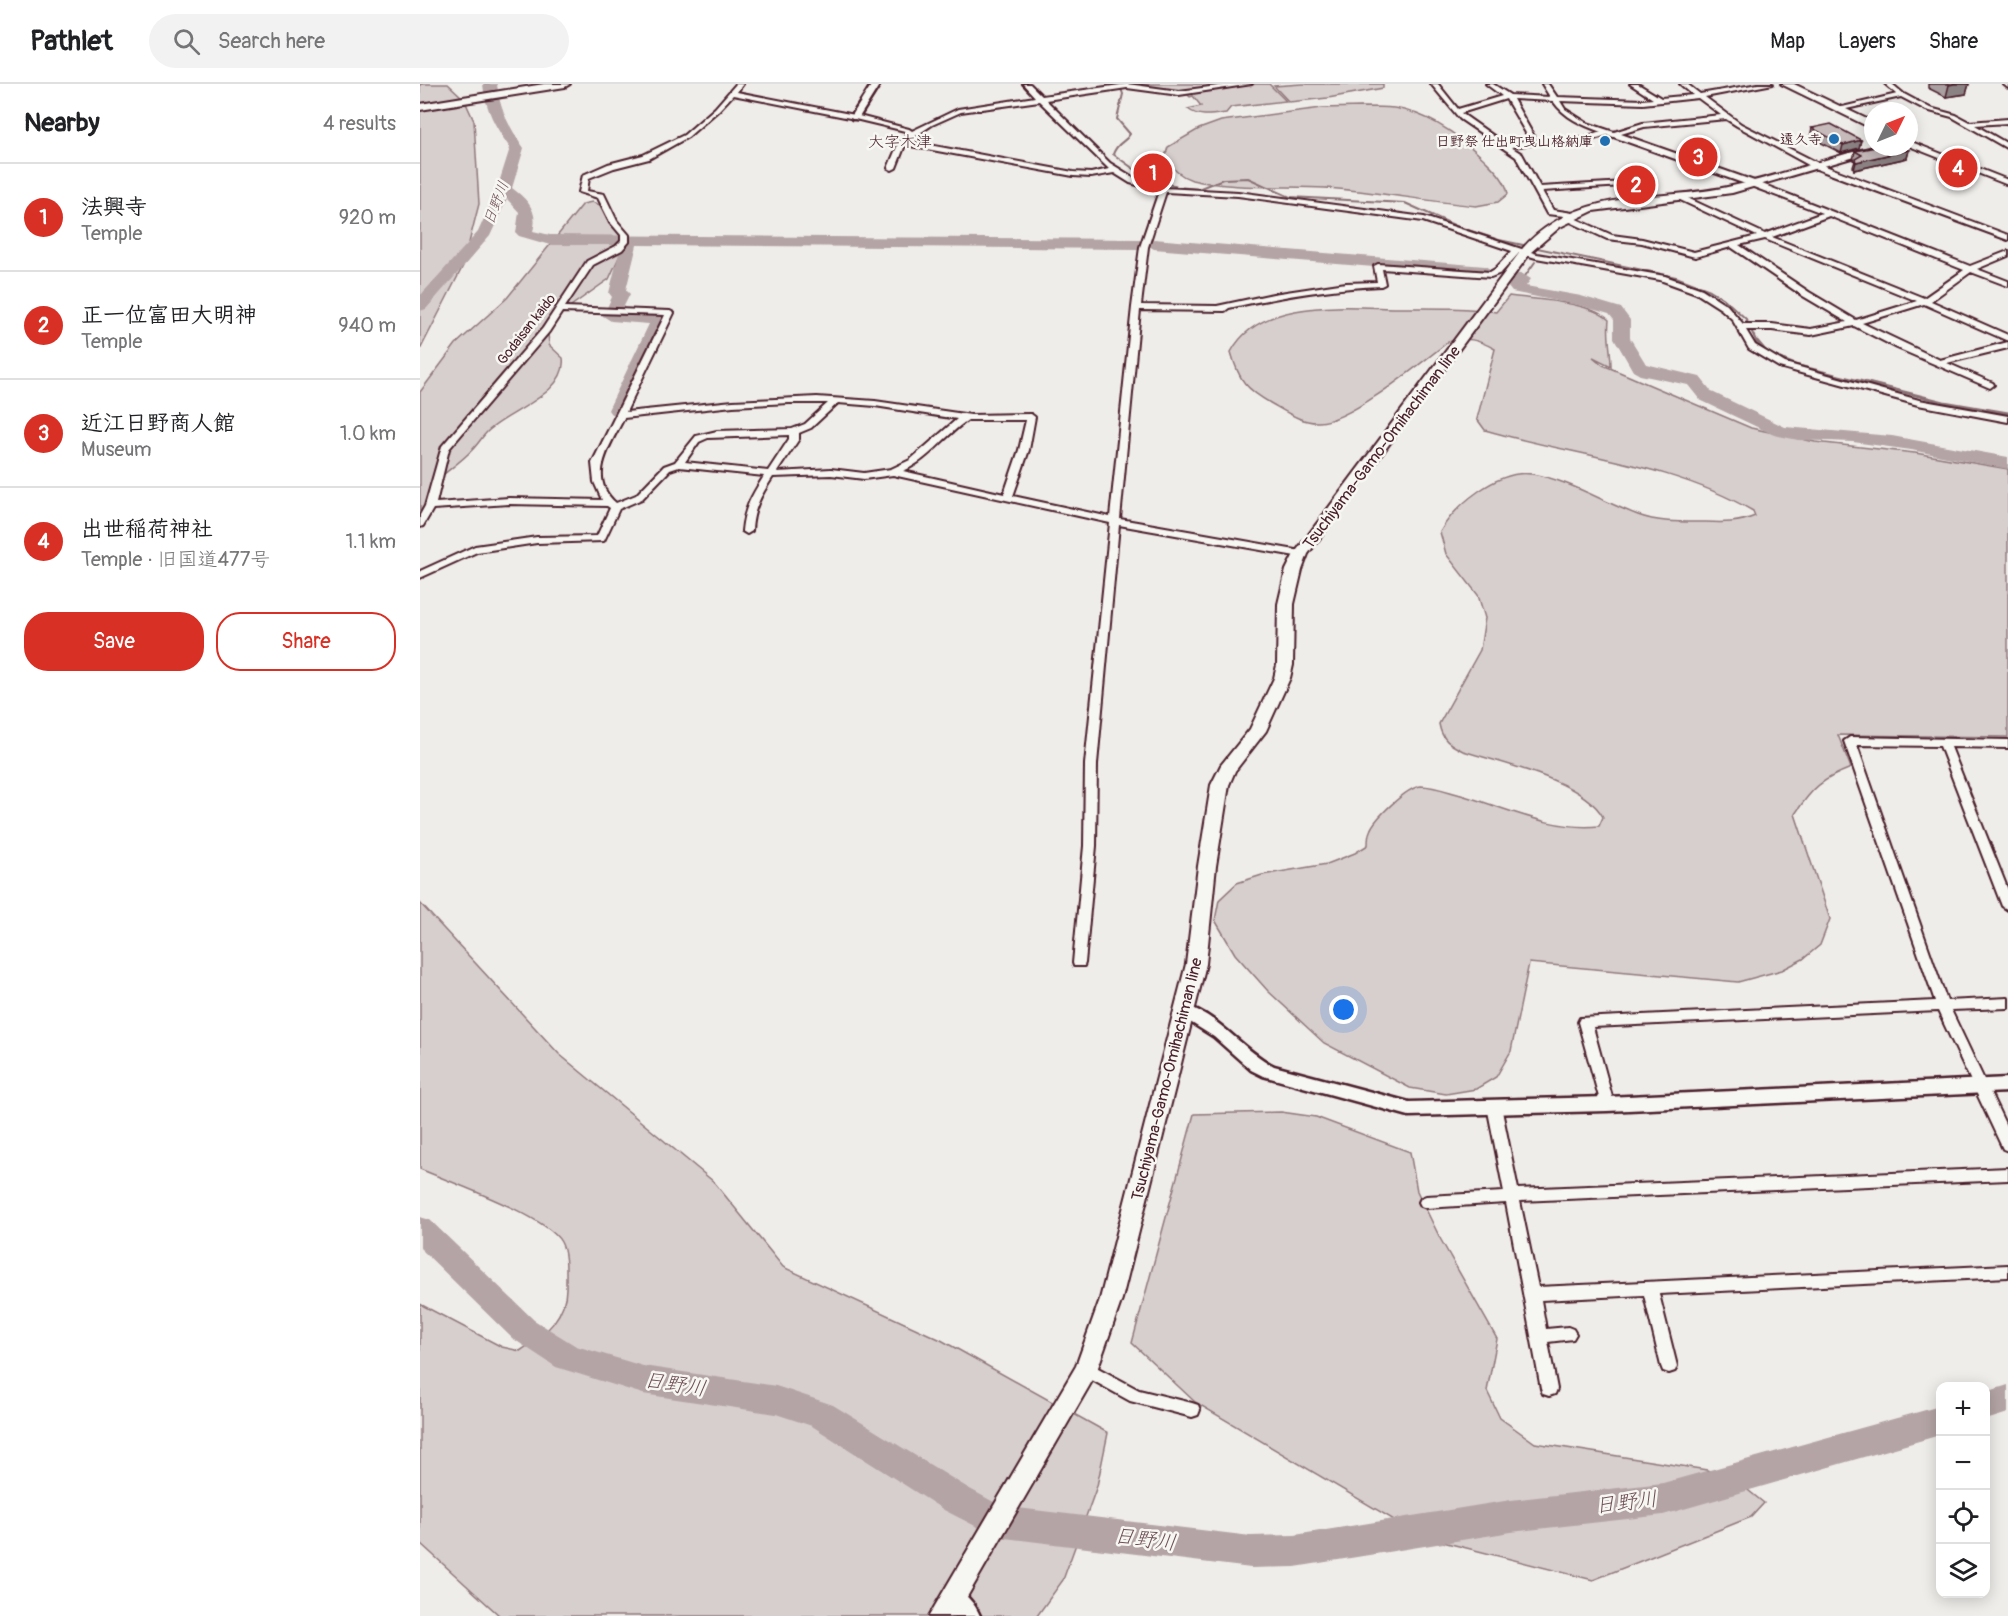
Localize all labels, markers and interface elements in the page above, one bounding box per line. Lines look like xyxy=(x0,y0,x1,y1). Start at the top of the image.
search box xyxy=(149,14,569,68)
text: Pathlet xyxy=(30,24,113,59)
icon: search xyxy=(170,25,203,58)
text: Search here xyxy=(218,27,325,55)
text: Map xyxy=(1770,28,1805,55)
text: Layers xyxy=(1838,28,1896,55)
text: Share xyxy=(1929,28,1978,55)
north arrow xyxy=(1864,102,1918,156)
text: Nearby xyxy=(24,107,100,139)
text: 4 results xyxy=(323,111,396,136)
place label: 遠久寺 xyxy=(1780,131,1822,148)
district label: 大字木津 xyxy=(868,132,932,152)
marker: 遠久寺 xyxy=(1827,132,1841,146)
place label: 日野祭 仕出町曳山格納庫 xyxy=(1436,133,1593,150)
marker: 日野祭 仕出町曳山格納庫 xyxy=(1598,134,1612,148)
pin: 3 xyxy=(1678,134,1718,180)
pin: 4 xyxy=(1938,146,1978,190)
pin: 1 xyxy=(1134,150,1172,196)
pin: 2 xyxy=(1616,162,1656,208)
water label: 日野川 xyxy=(480,179,513,228)
text: 法興寺 xyxy=(81,193,147,221)
text: 1 xyxy=(40,205,47,230)
text: 920 m xyxy=(339,205,396,230)
text: Temple xyxy=(81,221,142,246)
street label: Godaisan kaido xyxy=(494,290,560,368)
text: 正一位富田大明神 xyxy=(81,301,257,329)
text: 2 xyxy=(38,313,49,338)
text: 940 m xyxy=(338,313,396,338)
text: Temple xyxy=(81,329,142,354)
street label: Tsuchiyama-Gamo-Omihachiman line xyxy=(1299,342,1465,553)
text: 近江日野商人館 xyxy=(81,409,235,437)
text: 3 xyxy=(38,421,49,446)
text: 1.0 km xyxy=(340,421,396,446)
text: Museum xyxy=(81,437,151,462)
text: 出世稲荷神社 xyxy=(81,515,213,543)
text: 4 xyxy=(38,529,49,554)
text: 1.1 km xyxy=(346,529,396,554)
text: Temple · 旧国道477号 xyxy=(81,547,270,572)
button: Save xyxy=(24,612,204,671)
button: Share xyxy=(216,612,396,671)
street label: Tsuchiyama-Gamo-Omihachiman line xyxy=(1127,956,1207,1203)
your location xyxy=(1329,995,1358,1024)
water label: 日野川 xyxy=(642,1366,708,1403)
map controls xyxy=(1936,1382,1990,1598)
button: + xyxy=(1936,1382,1990,1436)
button: − xyxy=(1936,1436,1990,1490)
water label: 日野川 xyxy=(1593,1485,1659,1520)
button: locate xyxy=(1936,1490,1990,1544)
water label: 日野川 xyxy=(1112,1522,1178,1557)
button: layers xyxy=(1936,1544,1990,1598)

